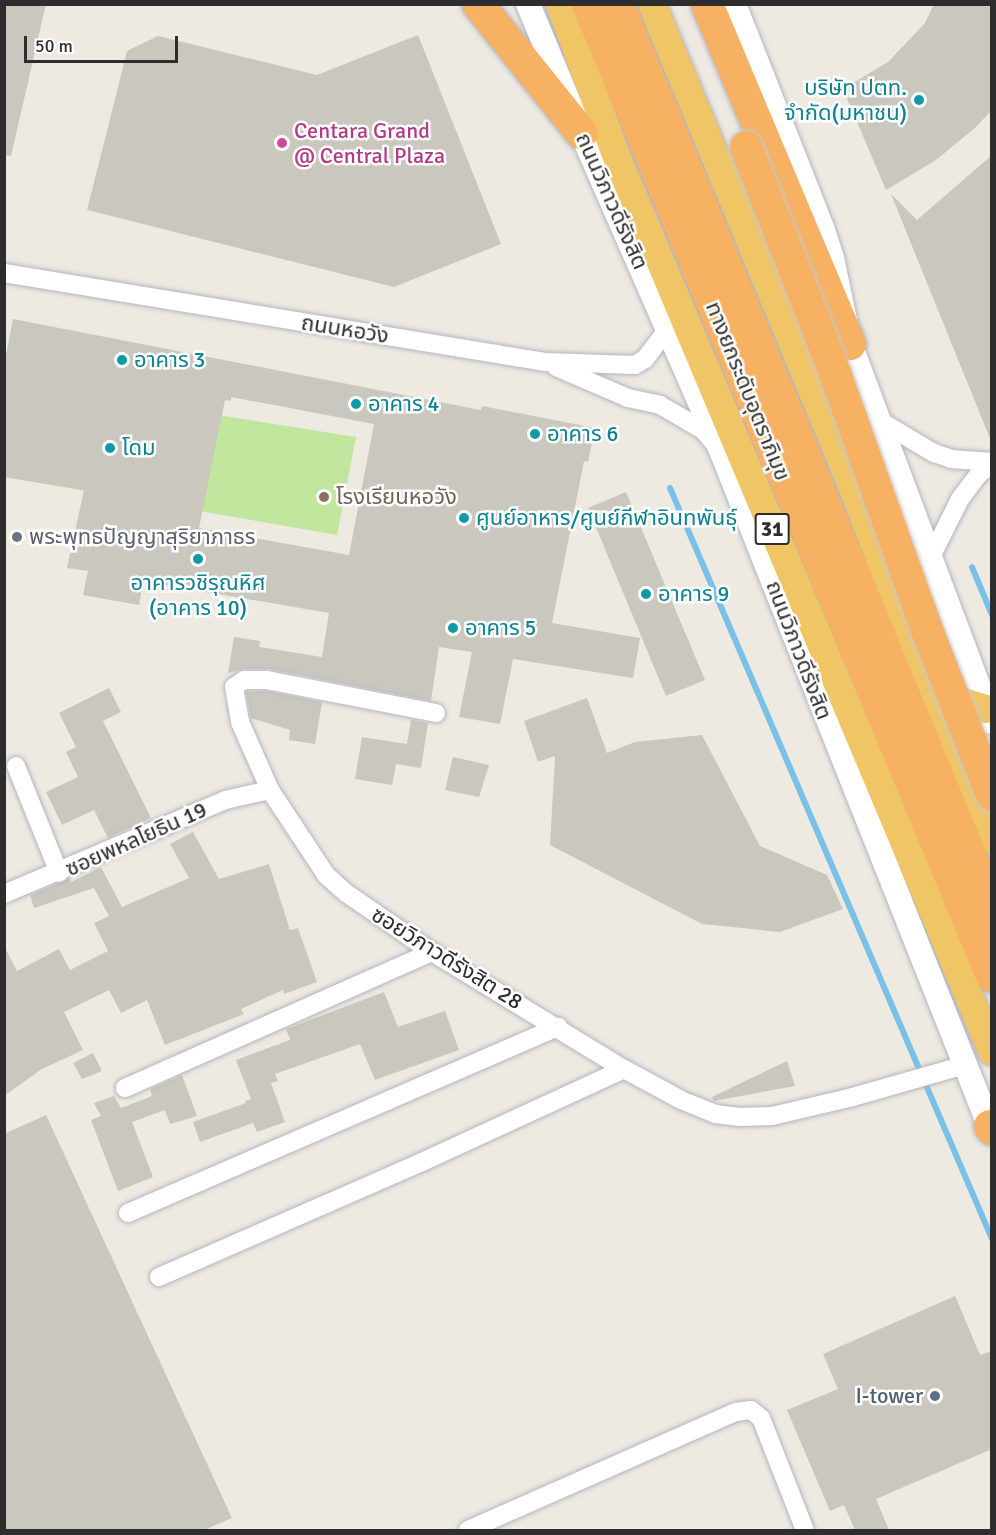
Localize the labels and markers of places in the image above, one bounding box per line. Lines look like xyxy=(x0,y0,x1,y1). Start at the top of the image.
place label: บริษัท ปตท. จำกัด(มหาชน) xyxy=(784,74,907,125)
marker: บริษัท ปตท. จำกัด(มหาชน) xyxy=(912,93,926,107)
place label: Centara Grand @ Central Plaza xyxy=(294,117,445,168)
marker: Centara Grand @ Central Plaza xyxy=(275,136,289,150)
place label: อาคาร 3 xyxy=(134,347,205,373)
marker: อาคาร 3 xyxy=(115,353,129,367)
place label: อาคาร 4 xyxy=(368,391,439,417)
marker: อาคาร 4 xyxy=(349,397,363,411)
place label: อาคาร 6 xyxy=(547,421,618,447)
marker: อาคาร 6 xyxy=(528,427,542,441)
place label: โดม xyxy=(122,435,156,461)
marker: โดม xyxy=(103,441,117,455)
place label: โรงเรียนหอวัง xyxy=(336,484,457,510)
marker: โรงเรียนหอวัง xyxy=(317,490,331,504)
place label: ศูนย์อาหาร/ศูนย์กีฬาอินทพันธุ์ xyxy=(476,505,737,531)
marker: ศูนย์อาหาร/ศูนย์กีฬาอินทพันธุ์ xyxy=(457,511,471,525)
place label: พระพุทธปัญญาสุริยาภาธร xyxy=(29,524,256,550)
marker: พระพุทธปัญญาสุริยาภาธร xyxy=(10,530,24,544)
marker: อาคารวชิรุณหิศ (อาคาร 10) xyxy=(191,552,205,566)
place label: อาคารวชิรุณหิศ (อาคาร 10) xyxy=(130,569,266,620)
place label: อาคาร 9 xyxy=(658,581,729,607)
marker: อาคาร 9 xyxy=(639,587,653,601)
place label: อาคาร 5 xyxy=(465,615,536,641)
marker: อาคาร 5 xyxy=(446,621,460,635)
place label: I-tower xyxy=(855,1383,923,1409)
marker: I-tower xyxy=(928,1389,942,1403)

